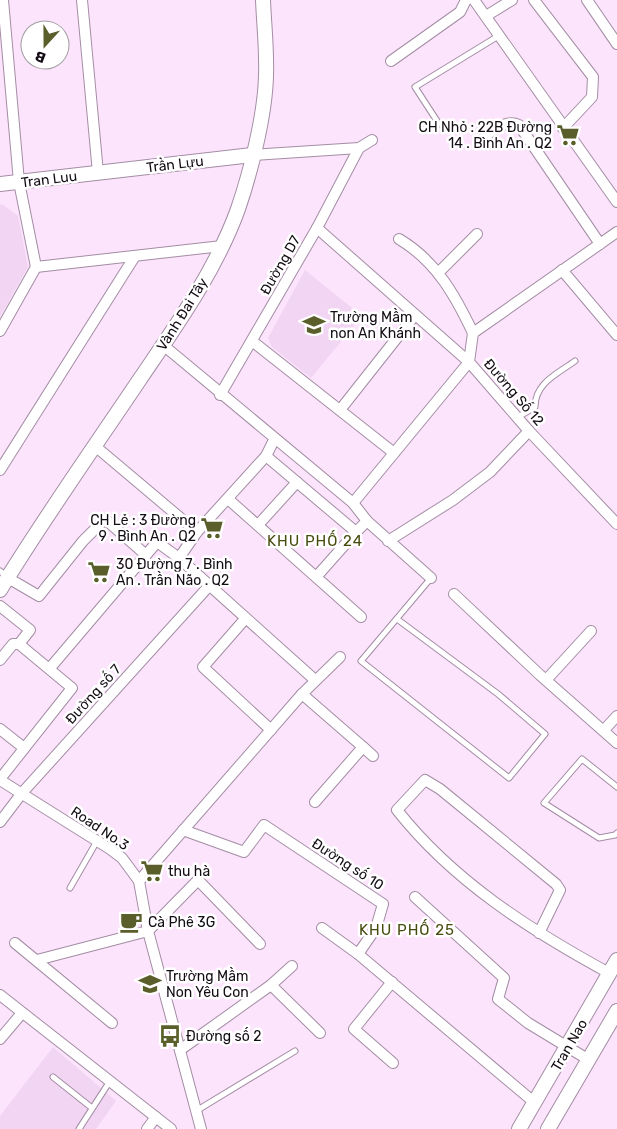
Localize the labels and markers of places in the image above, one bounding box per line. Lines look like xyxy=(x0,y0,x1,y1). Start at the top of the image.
place label: CH Nhỏ : 22B Đường 14 . Bình An . Q2 xyxy=(418,119,552,152)
supermarket icon: CH Nhỏ : 22B Đường 14 . Bình An . Q2 xyxy=(555,122,581,148)
place label: Trường Mầm non An Khánh xyxy=(330,308,421,342)
school or university icon: Trường Mầm non An Khánh xyxy=(301,312,327,338)
place label: CH Lẻ : 3 Đường 9 . Bình An . Q2 xyxy=(90,512,196,545)
supermarket icon: CH Lẻ : 3 Đường 9 . Bình An . Q2 xyxy=(199,515,225,541)
place label: 30 Đường 7 . Bình An . Trần Não . Q2 xyxy=(116,556,233,589)
supermarket icon: 30 Đường 7 . Bình An . Trần Não . Q2 xyxy=(86,559,112,585)
supermarket icon: thu hà xyxy=(139,858,165,884)
place label: thu hà xyxy=(168,863,210,880)
cafe icon: Cà Phê 3G xyxy=(118,909,144,935)
place label: Cà Phê 3G xyxy=(148,914,215,931)
place label: Trường Mầm Non Yêu Con xyxy=(166,967,249,1001)
school or university icon: Trường Mầm Non Yêu Con xyxy=(137,971,163,997)
bus stop icon: Đường số 2 xyxy=(157,1023,183,1049)
place label: Đường số 2 xyxy=(186,1027,261,1045)

